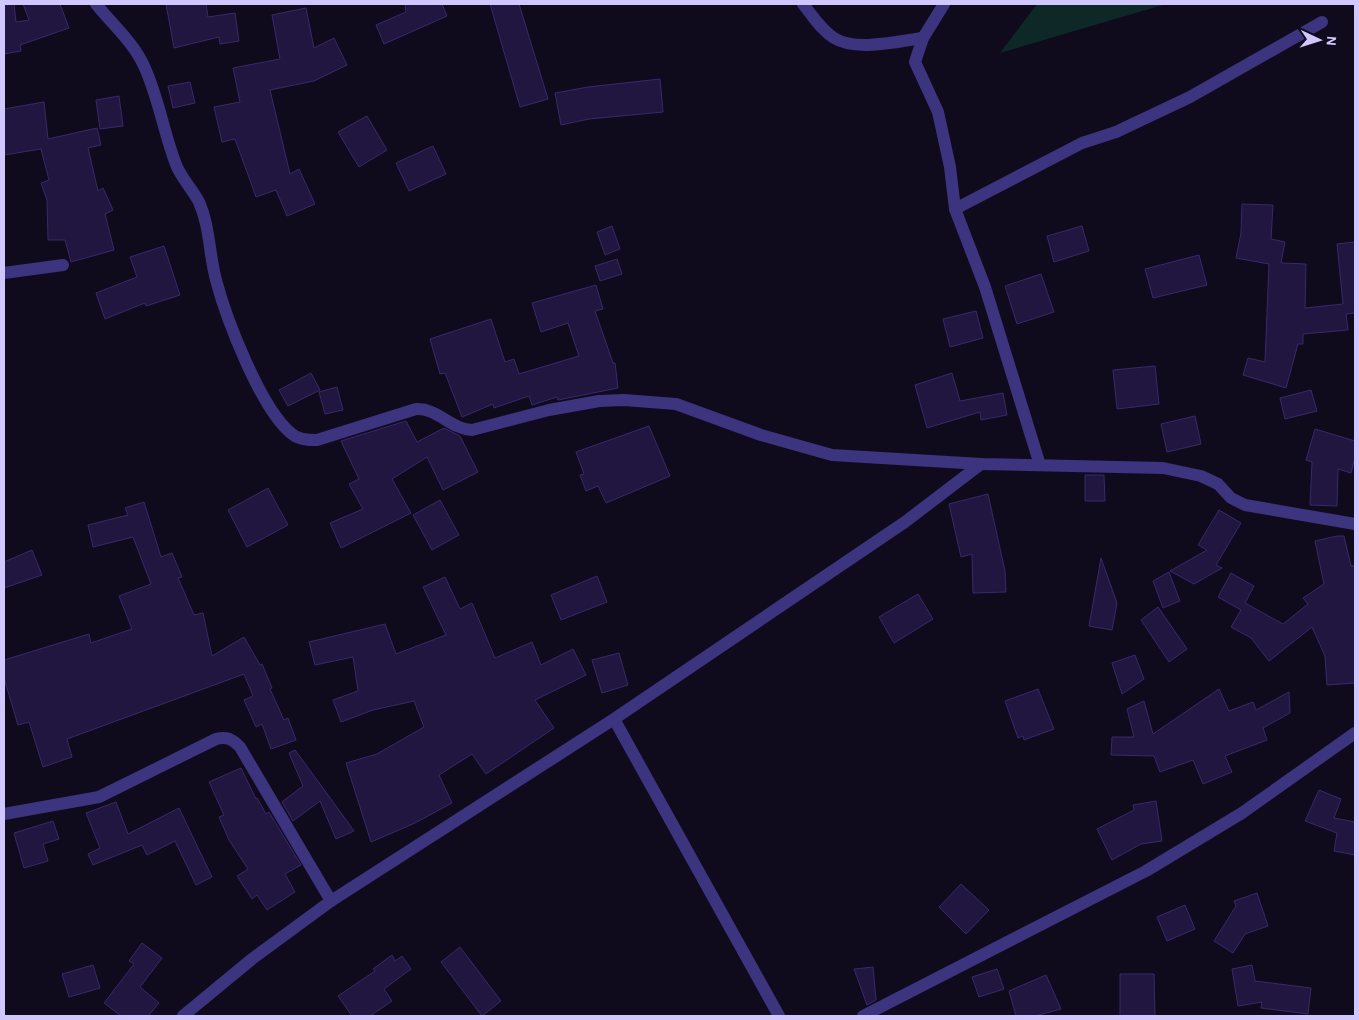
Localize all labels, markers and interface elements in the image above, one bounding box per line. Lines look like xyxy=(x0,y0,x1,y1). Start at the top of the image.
north arrow xyxy=(1294,15,1344,65)
text: N xyxy=(1324,35,1338,46)

